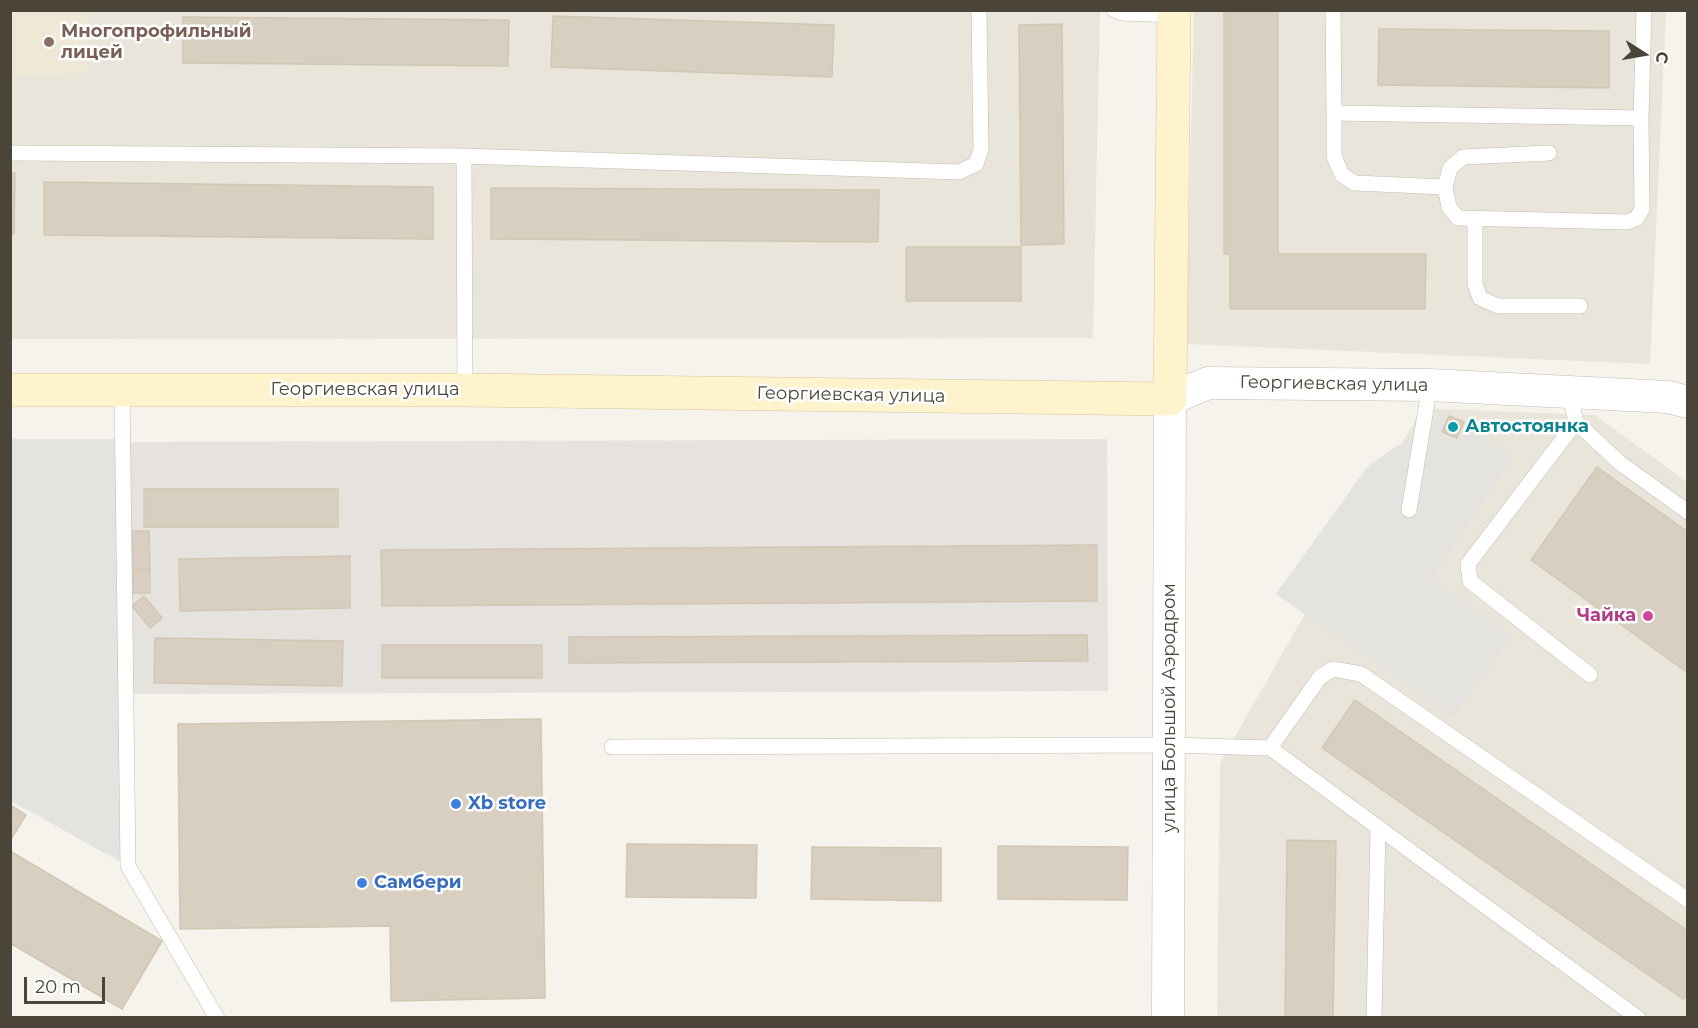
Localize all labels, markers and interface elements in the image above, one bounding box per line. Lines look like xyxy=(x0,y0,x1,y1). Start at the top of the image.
place label: Многопрофильный лицей xyxy=(61,21,251,63)
north arrow xyxy=(1614,24,1674,84)
marker: Многопрофильный лицей xyxy=(42,35,56,49)
text: С xyxy=(1652,50,1673,65)
street label: Георгиевская улица xyxy=(1239,372,1429,396)
street label: Георгиевская улица xyxy=(271,379,459,401)
street label: Георгиевская улица xyxy=(756,383,946,407)
place label: Автостоянка xyxy=(1465,416,1589,438)
marker: Автостоянка xyxy=(1446,420,1460,434)
street label: улица Большой Аэродром xyxy=(1159,583,1181,833)
place label: Чайка xyxy=(1577,605,1636,627)
marker: Чайка xyxy=(1641,609,1655,623)
place label: Xb store xyxy=(468,793,546,815)
marker: Xb store xyxy=(449,797,463,811)
place label: Самбери xyxy=(374,872,462,894)
marker: Самбери xyxy=(355,876,369,890)
scale bar xyxy=(27,965,108,1003)
text: 20 m xyxy=(35,976,81,998)

